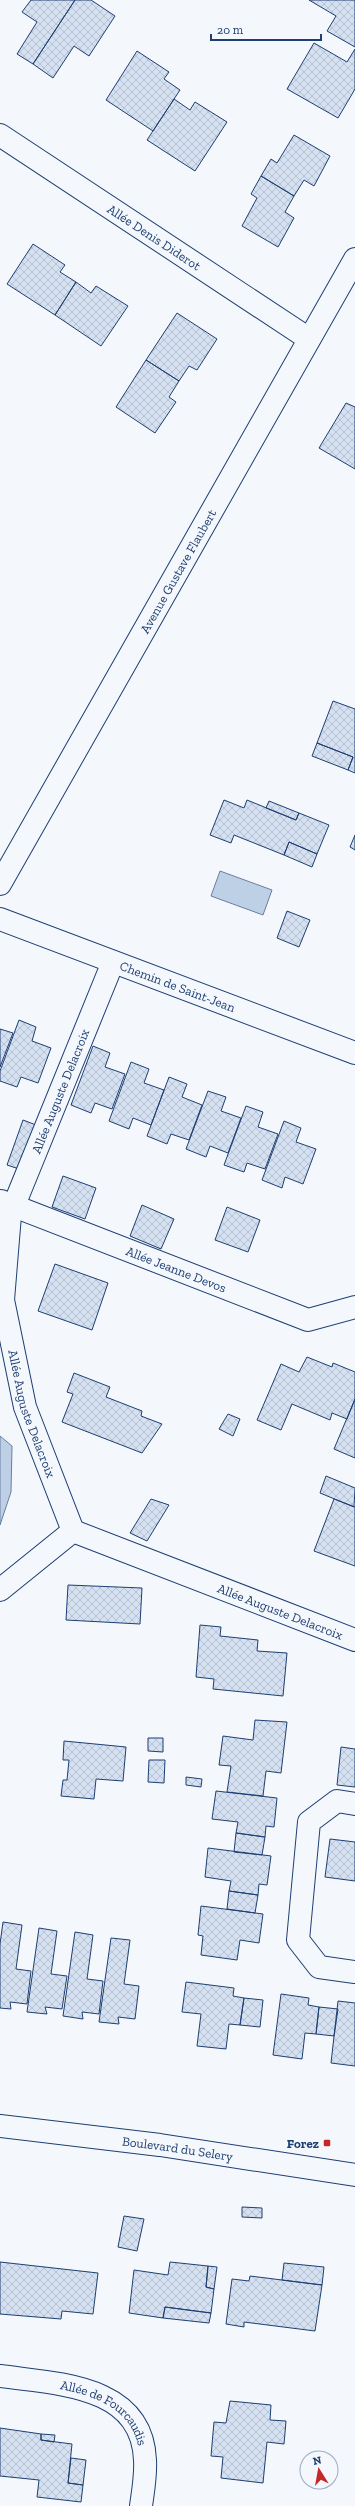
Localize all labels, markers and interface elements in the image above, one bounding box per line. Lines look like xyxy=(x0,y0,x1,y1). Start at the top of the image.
scale bar xyxy=(211,16,321,42)
text: 20 m xyxy=(217,23,244,37)
street label: Allée Denis Diderot xyxy=(105,201,204,274)
street label: Avenue Gustave Flaubert xyxy=(137,506,219,636)
street label: Chemin de Saint-Jean xyxy=(118,958,238,1015)
street label: Allée Auguste Delacroix xyxy=(29,1026,92,1156)
street label: Allée Jeanne Devos xyxy=(124,1243,229,1296)
street label: Allée Auguste Delacroix xyxy=(5,1348,59,1480)
street label: Allée Auguste Delacroix xyxy=(215,1581,345,1643)
street label: Boulevard du Selery xyxy=(121,2134,234,2164)
place label: Forez xyxy=(287,2136,319,2151)
marker: Forez xyxy=(322,2138,332,2148)
street label: Allée de Fourcaudis xyxy=(59,2377,150,2447)
north arrow xyxy=(299,2450,339,2490)
text: N xyxy=(312,2453,323,2468)

